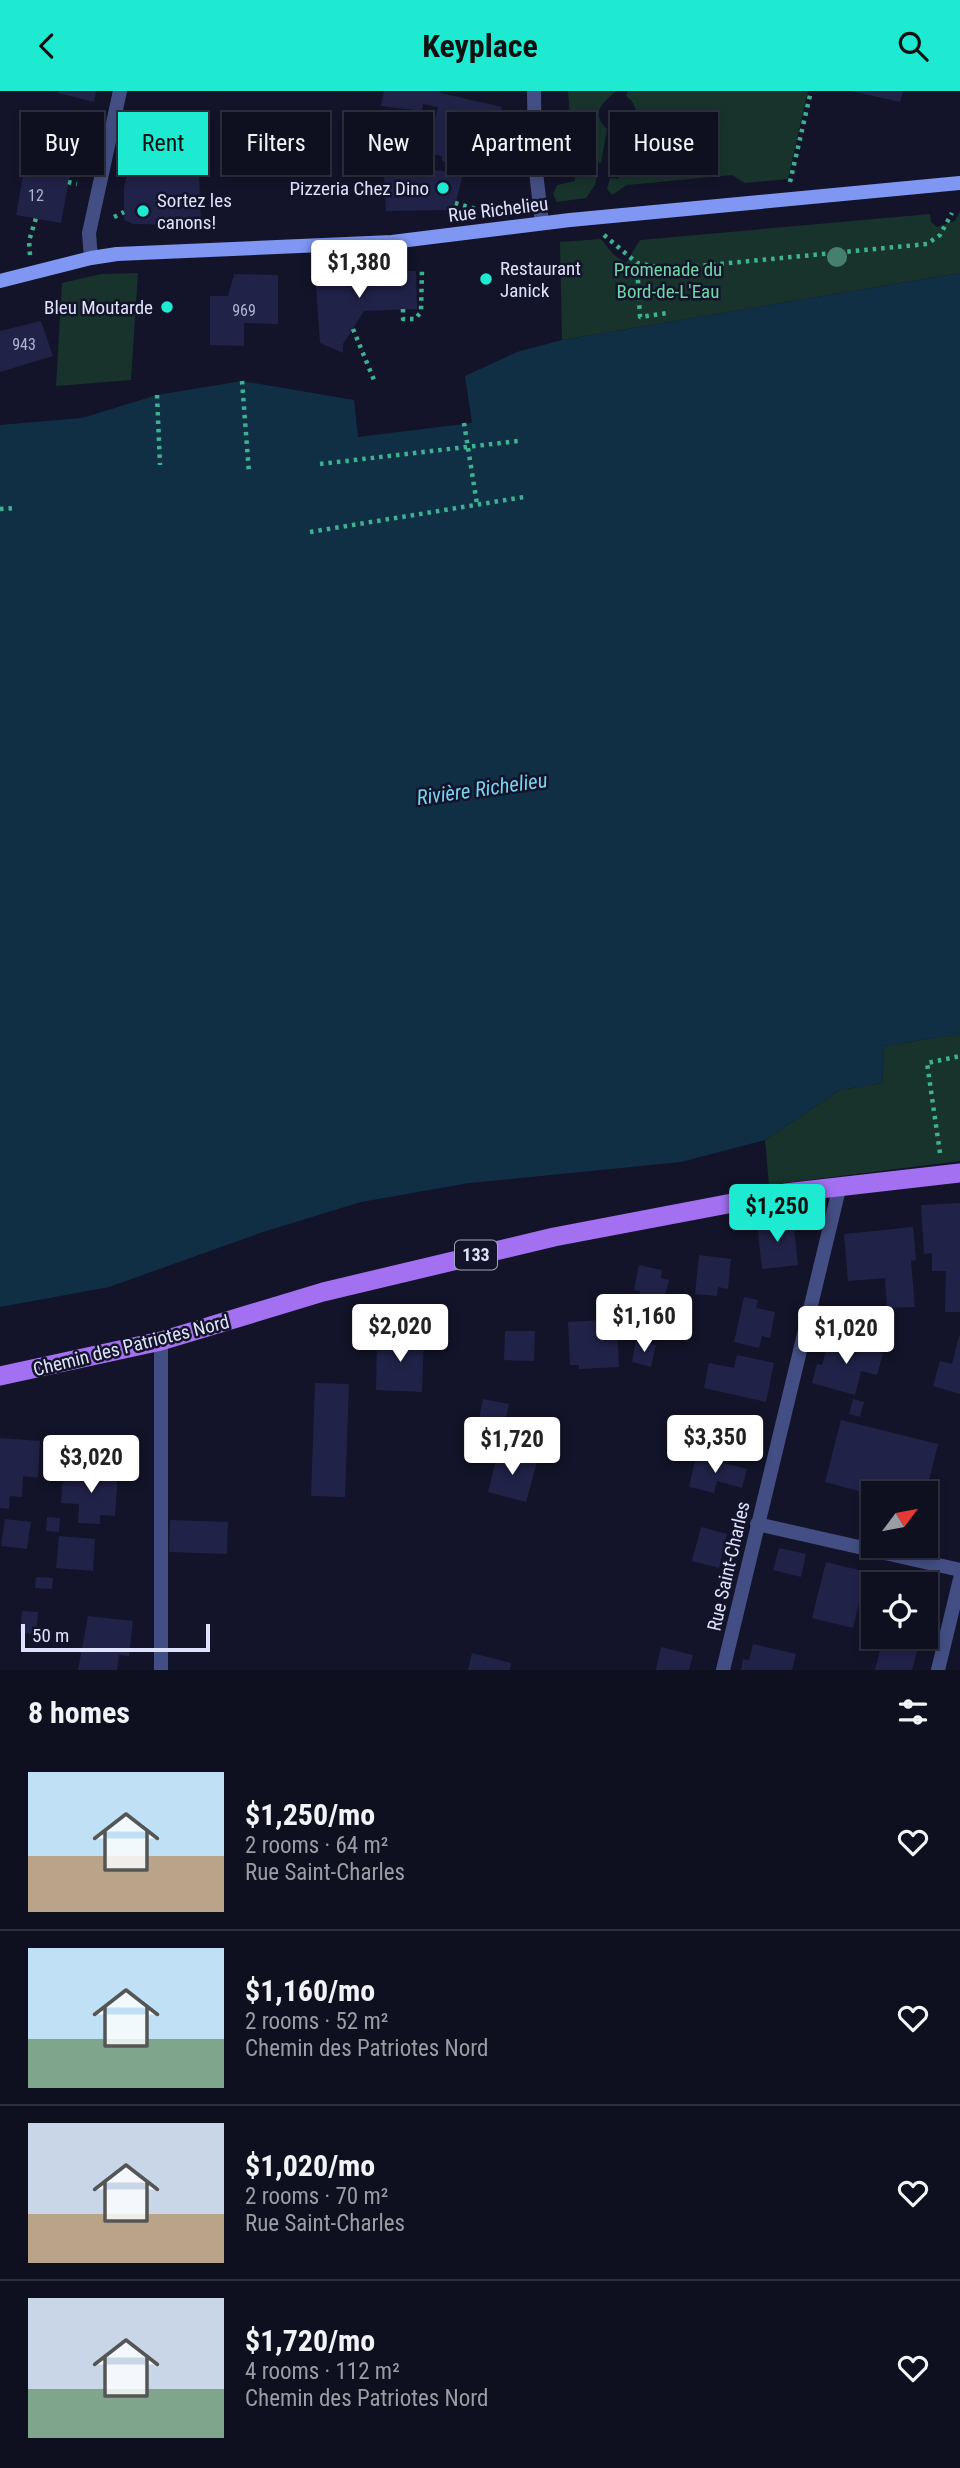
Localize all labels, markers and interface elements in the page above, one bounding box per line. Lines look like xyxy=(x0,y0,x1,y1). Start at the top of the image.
icon: back xyxy=(28,27,66,65)
text: Keyplace xyxy=(422,27,538,65)
icon: search xyxy=(894,27,932,65)
chip: Buy xyxy=(21,112,104,175)
chip: Rent xyxy=(118,112,208,175)
chip: Filters xyxy=(222,112,330,175)
chip: New xyxy=(344,112,433,175)
chip: Apartment xyxy=(447,112,596,175)
chip: House xyxy=(610,112,718,175)
place label: Pizzeria Chez Dino xyxy=(290,177,429,200)
marker: Pizzeria Chez Dino xyxy=(435,180,451,196)
house number: 12 xyxy=(28,186,44,205)
place label: Sortez les canons! xyxy=(157,189,232,234)
street label: Rue Richelieu xyxy=(447,192,549,227)
marker: Sortez les canons! xyxy=(135,203,151,219)
pin: $1,380 xyxy=(302,241,416,300)
text: $1,380 xyxy=(327,249,391,276)
place label: Restaurant Janick xyxy=(500,257,581,302)
park label: Promenade du Bord-de-L'Eau xyxy=(614,258,722,303)
marker: Restaurant Janick xyxy=(478,271,494,287)
place label: Bleu Moutarde xyxy=(44,296,153,319)
marker: Bleu Moutarde xyxy=(159,299,175,315)
house number: 969 xyxy=(232,301,256,320)
house number: 943 xyxy=(12,335,36,354)
water label: Rivière Richelieu xyxy=(415,768,549,810)
pin: $1,250 xyxy=(720,1185,834,1244)
text: $1,250 xyxy=(745,1193,809,1220)
road number: 133 xyxy=(455,1240,497,1269)
pin: $1,160 xyxy=(587,1295,701,1354)
text: $1,160 xyxy=(612,1303,676,1330)
pin: $2,020 xyxy=(343,1305,457,1364)
pin: $1,020 xyxy=(789,1307,903,1366)
street label: Chemin des Patriotes Nord xyxy=(31,1310,232,1381)
text: $2,020 xyxy=(368,1313,432,1340)
text: $1,020 xyxy=(814,1315,878,1342)
pin: $3,350 xyxy=(658,1415,772,1475)
pin: $1,720 xyxy=(455,1417,569,1477)
text: $3,350 xyxy=(683,1424,747,1451)
text: $1,720 xyxy=(480,1426,544,1453)
pin: $3,020 xyxy=(34,1435,148,1495)
text: $3,020 xyxy=(59,1444,123,1471)
north arrow xyxy=(861,1481,938,1557)
map controls xyxy=(861,1481,938,1649)
street label: Rue Saint-Charles xyxy=(702,1499,755,1633)
button: locate xyxy=(861,1572,938,1649)
scale bar xyxy=(21,1621,210,1653)
text: 50 m xyxy=(32,1624,69,1647)
icon: filters xyxy=(894,1693,932,1731)
text: 8 homes xyxy=(28,1695,130,1730)
text: $1,250/mo xyxy=(245,1797,375,1832)
icon: home xyxy=(84,1800,168,1884)
icon: heart xyxy=(894,1823,932,1861)
text: 2 rooms · 64 m² xyxy=(245,1832,388,1859)
text: Rue Saint-Charles xyxy=(245,1859,405,1886)
text: $1,160/mo xyxy=(245,1973,375,2008)
icon: home xyxy=(84,1976,168,2060)
icon: heart xyxy=(894,1999,932,2037)
text: 2 rooms · 52 m² xyxy=(245,2008,388,2035)
text: Chemin des Patriotes Nord xyxy=(245,2035,489,2062)
text: $1,020/mo xyxy=(245,2148,375,2183)
icon: home xyxy=(84,2151,168,2235)
icon: heart xyxy=(894,2174,932,2212)
text: 2 rooms · 70 m² xyxy=(245,2183,388,2210)
text: Rue Saint-Charles xyxy=(245,2210,405,2237)
text: $1,720/mo xyxy=(245,2323,375,2358)
icon: home xyxy=(84,2326,168,2410)
icon: heart xyxy=(894,2349,932,2387)
text: 4 rooms · 112 m² xyxy=(245,2358,400,2385)
text: Chemin des Patriotes Nord xyxy=(245,2385,489,2412)

